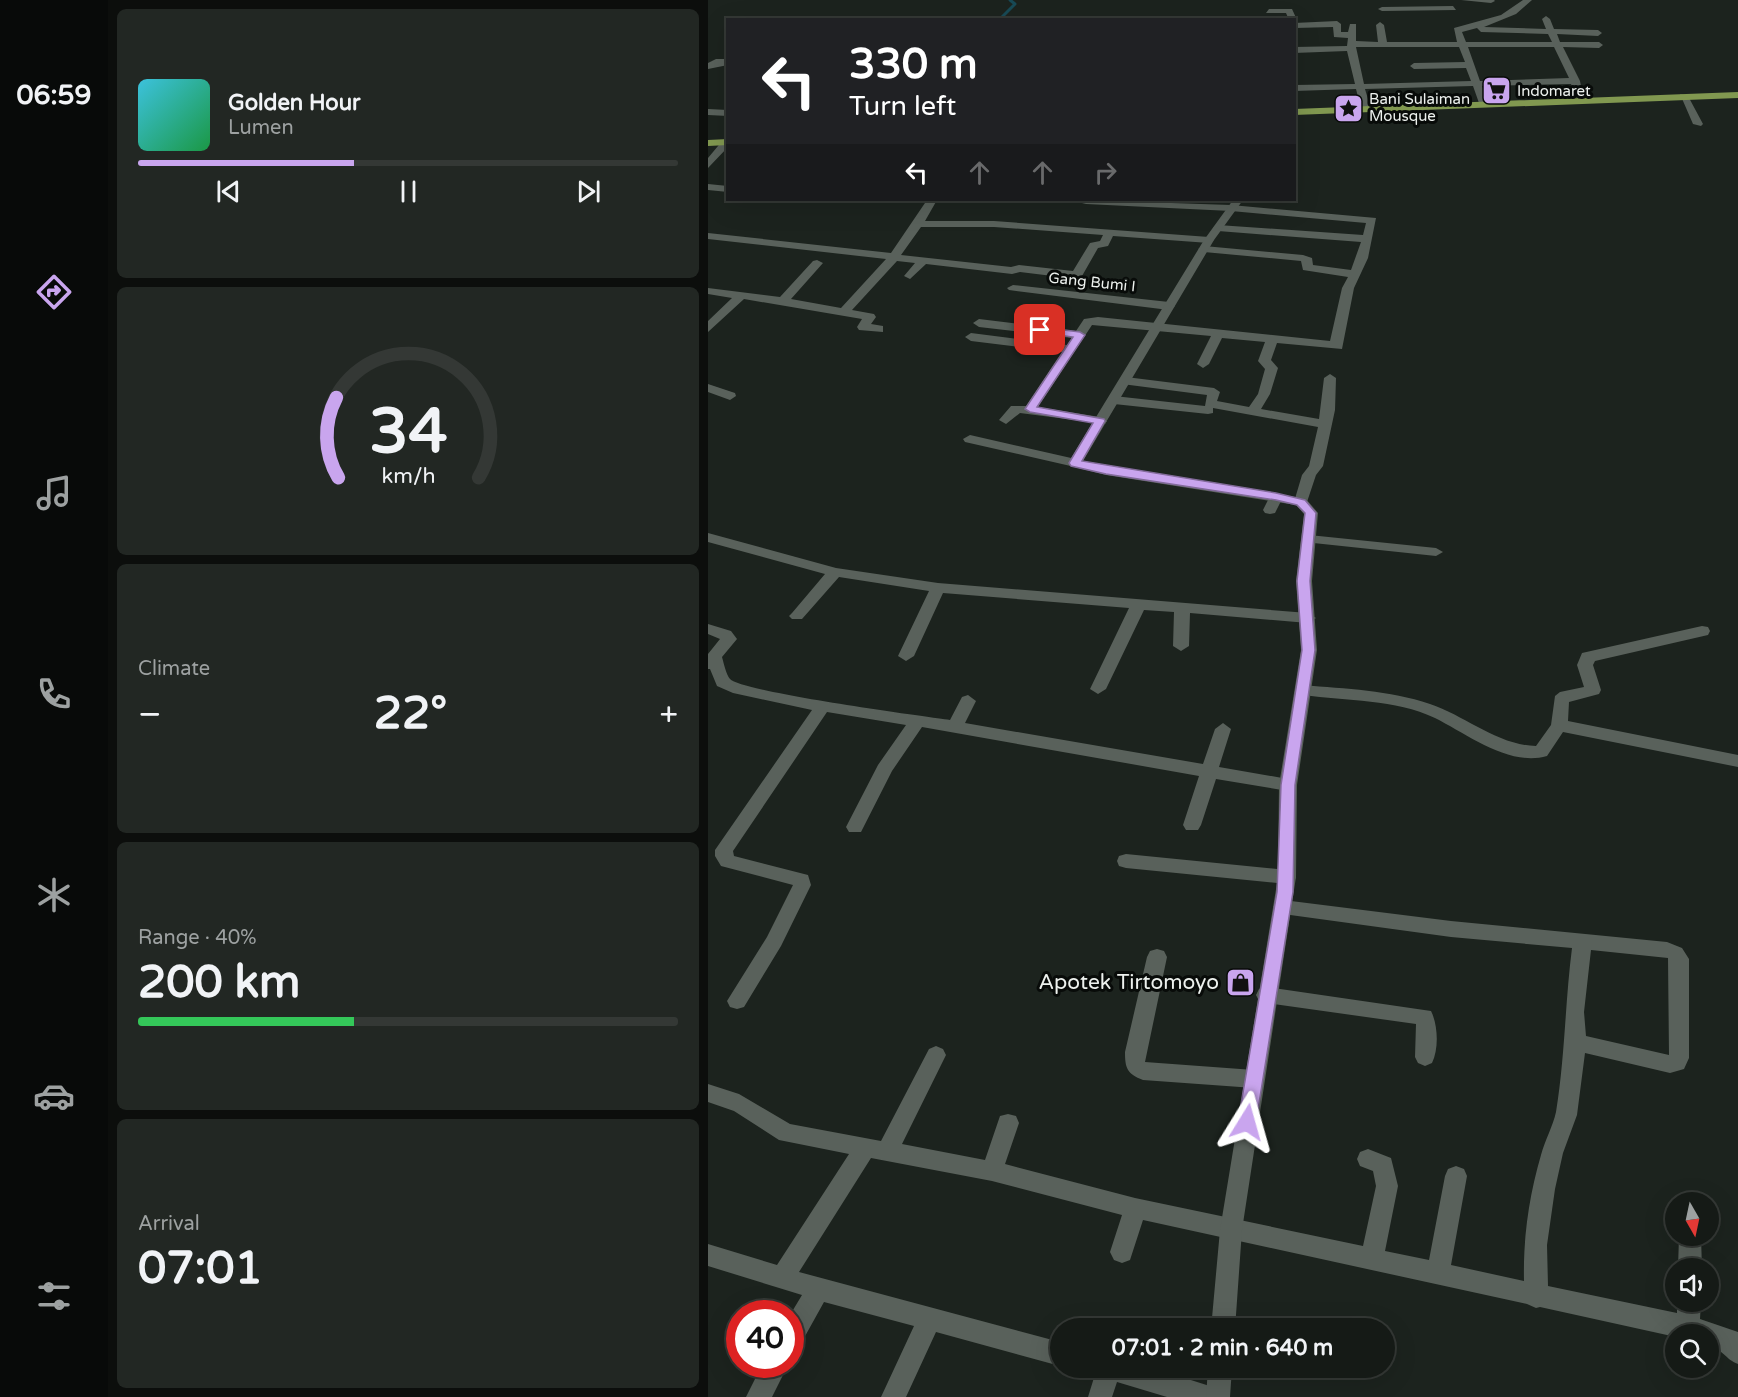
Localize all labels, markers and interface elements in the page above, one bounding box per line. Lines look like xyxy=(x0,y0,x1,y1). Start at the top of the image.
text: 330 m xyxy=(849,39,978,90)
icon: left xyxy=(750,42,828,120)
supermarket icon: Indomaret xyxy=(1480,75,1512,107)
text: 06:59 xyxy=(17,79,91,112)
place label: Indomaret xyxy=(1517,82,1591,100)
text: Golden Hour xyxy=(228,90,360,116)
text: Turn left xyxy=(849,90,956,123)
place label: Bani Sulaiman Mousque xyxy=(1369,90,1470,125)
place icon: Bani Sulaiman Mousque xyxy=(1332,92,1364,124)
text: Lumen xyxy=(228,116,294,140)
icon: left xyxy=(900,156,933,189)
icon: ahead xyxy=(963,156,996,189)
icon: ahead xyxy=(1026,156,1059,189)
icon: right xyxy=(1089,156,1122,189)
icon: previous xyxy=(212,175,245,208)
icon: pause xyxy=(392,175,425,208)
icon: next xyxy=(572,175,605,208)
street label: Gang Bumi I xyxy=(1048,268,1136,296)
icon: directions xyxy=(33,271,75,313)
pin xyxy=(1014,304,1065,355)
icon: arrive xyxy=(1023,313,1056,346)
text: 34 xyxy=(369,395,447,470)
text: km/h xyxy=(381,463,435,489)
icon: music xyxy=(33,472,75,514)
text: Climate xyxy=(138,657,210,681)
icon: phone xyxy=(33,673,75,715)
text: 22° xyxy=(374,687,447,741)
text: − xyxy=(138,695,162,734)
text: + xyxy=(659,695,678,734)
icon: climate xyxy=(33,874,75,916)
text: Range · 40% xyxy=(138,926,257,950)
text: 200 km xyxy=(138,956,300,1010)
shop icon: Apotek Tirtomoyo xyxy=(1224,966,1256,998)
place label: Apotek Tirtomoyo xyxy=(1039,970,1219,995)
icon: car xyxy=(33,1075,75,1117)
position arrow xyxy=(1215,1090,1279,1154)
north arrow xyxy=(1665,1192,1719,1246)
map controls xyxy=(1665,1192,1719,1378)
text: Arrival xyxy=(138,1212,200,1236)
text: 07:01 xyxy=(138,1242,263,1296)
button: sound xyxy=(1665,1258,1719,1312)
icon: filters xyxy=(33,1275,75,1317)
speed limit sign: 40 xyxy=(726,1300,804,1378)
button: search xyxy=(1665,1324,1719,1378)
text: 07:01 · 2 min · 640 m xyxy=(1112,1335,1333,1361)

